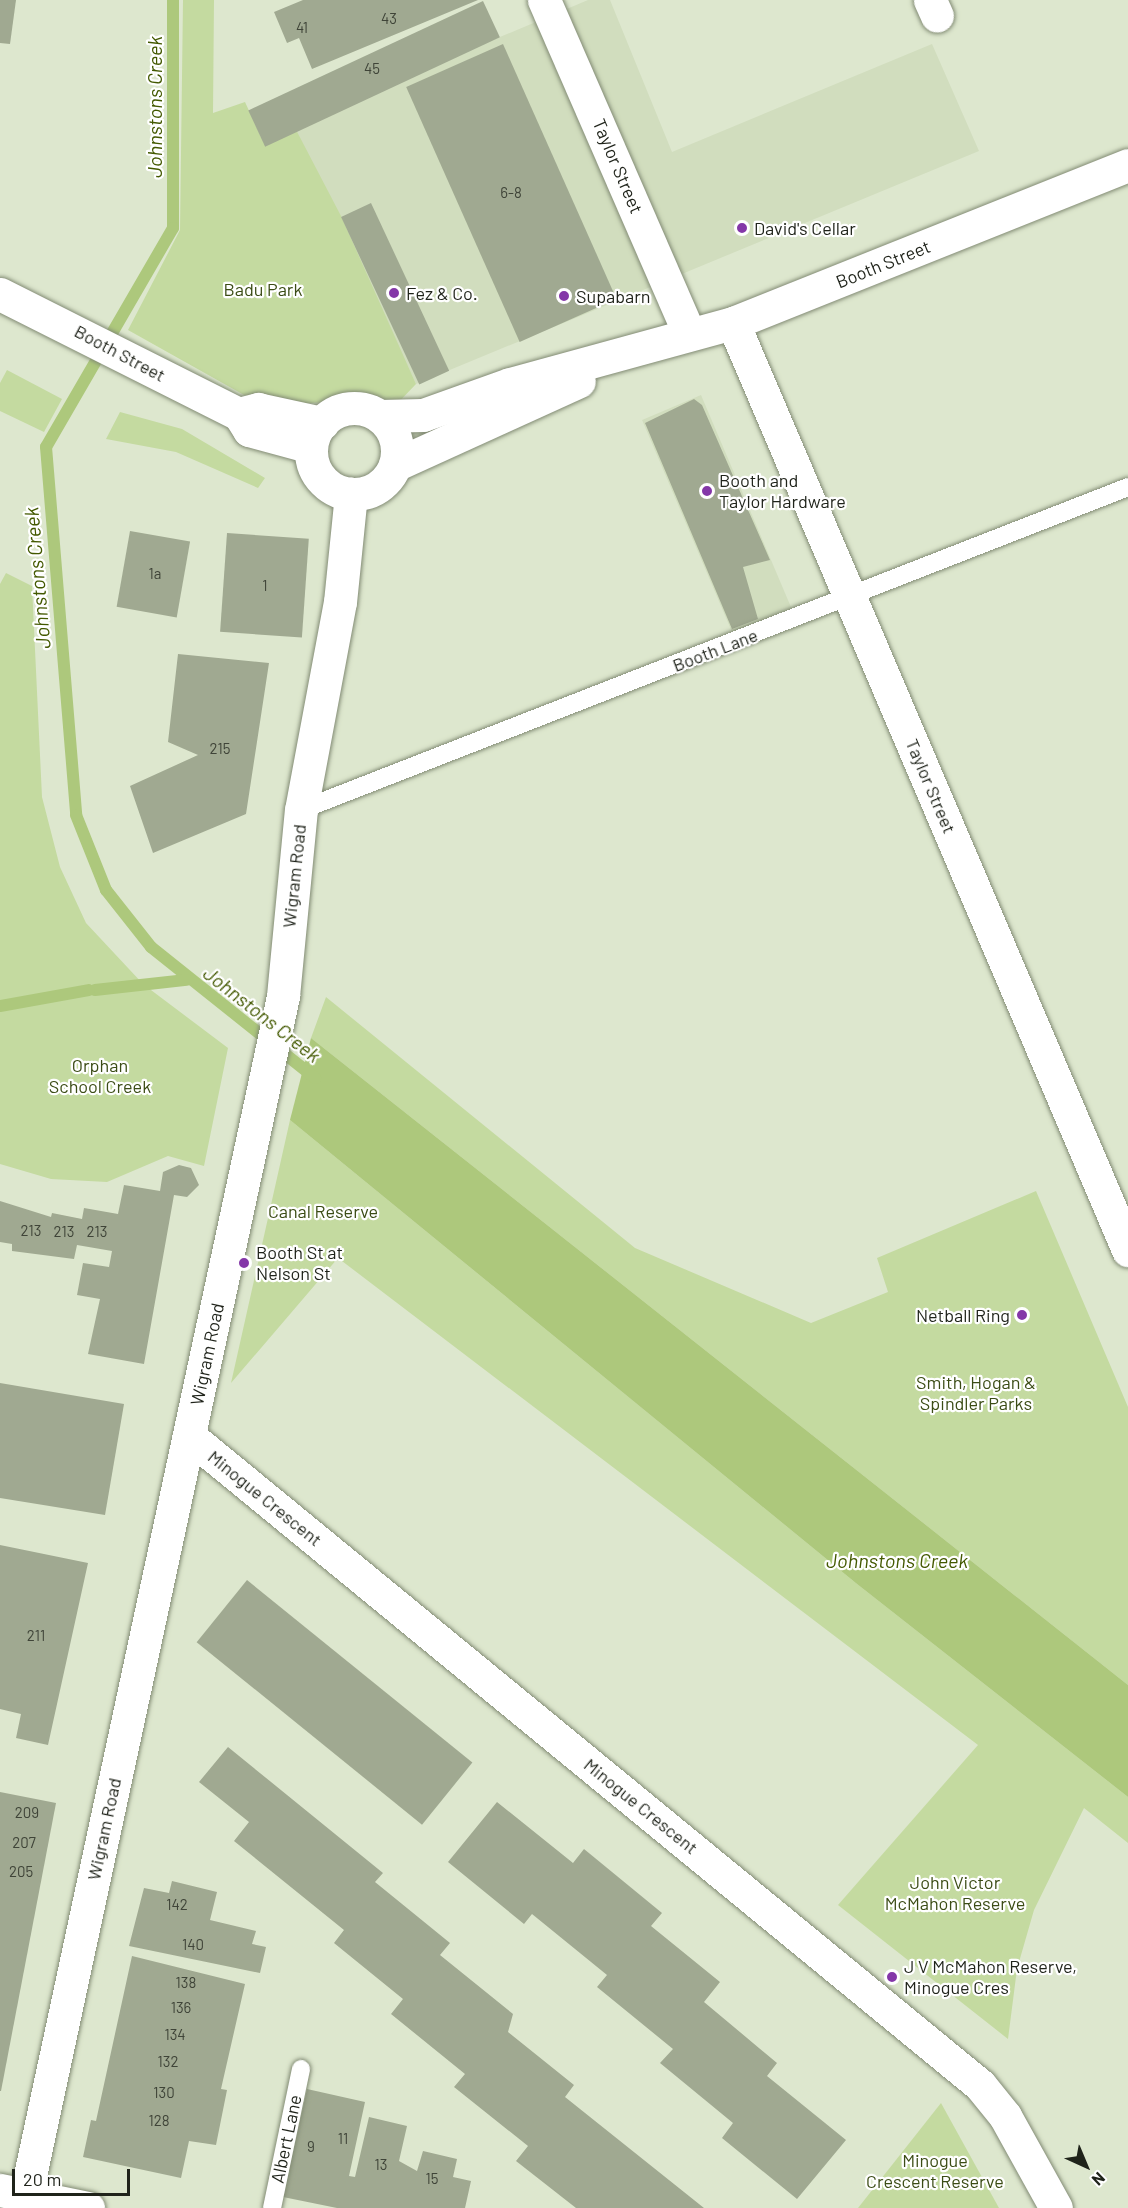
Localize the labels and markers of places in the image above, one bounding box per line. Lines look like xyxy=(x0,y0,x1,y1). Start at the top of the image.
place label: David's Cellar xyxy=(754,217,856,239)
marker: David's Cellar xyxy=(735,221,749,235)
place label: Fez & Co. xyxy=(406,282,478,304)
place label: Supabarn xyxy=(576,285,651,307)
marker: Fez & Co. xyxy=(387,286,401,300)
marker: Supabarn xyxy=(557,289,571,303)
place label: Booth and Taylor Hardware xyxy=(719,470,846,512)
marker: Booth and Taylor Hardware xyxy=(700,484,714,498)
place label: Booth St at Nelson St xyxy=(256,1242,343,1284)
marker: Booth St at Nelson St xyxy=(237,1256,251,1270)
place label: Netball Ring xyxy=(916,1304,1010,1326)
marker: Netball Ring xyxy=(1015,1308,1029,1322)
place label: J V McMahon Reserve, Minogue Cres xyxy=(904,1956,1077,1998)
marker: J V McMahon Reserve, Minogue Cres xyxy=(885,1970,899,1984)

